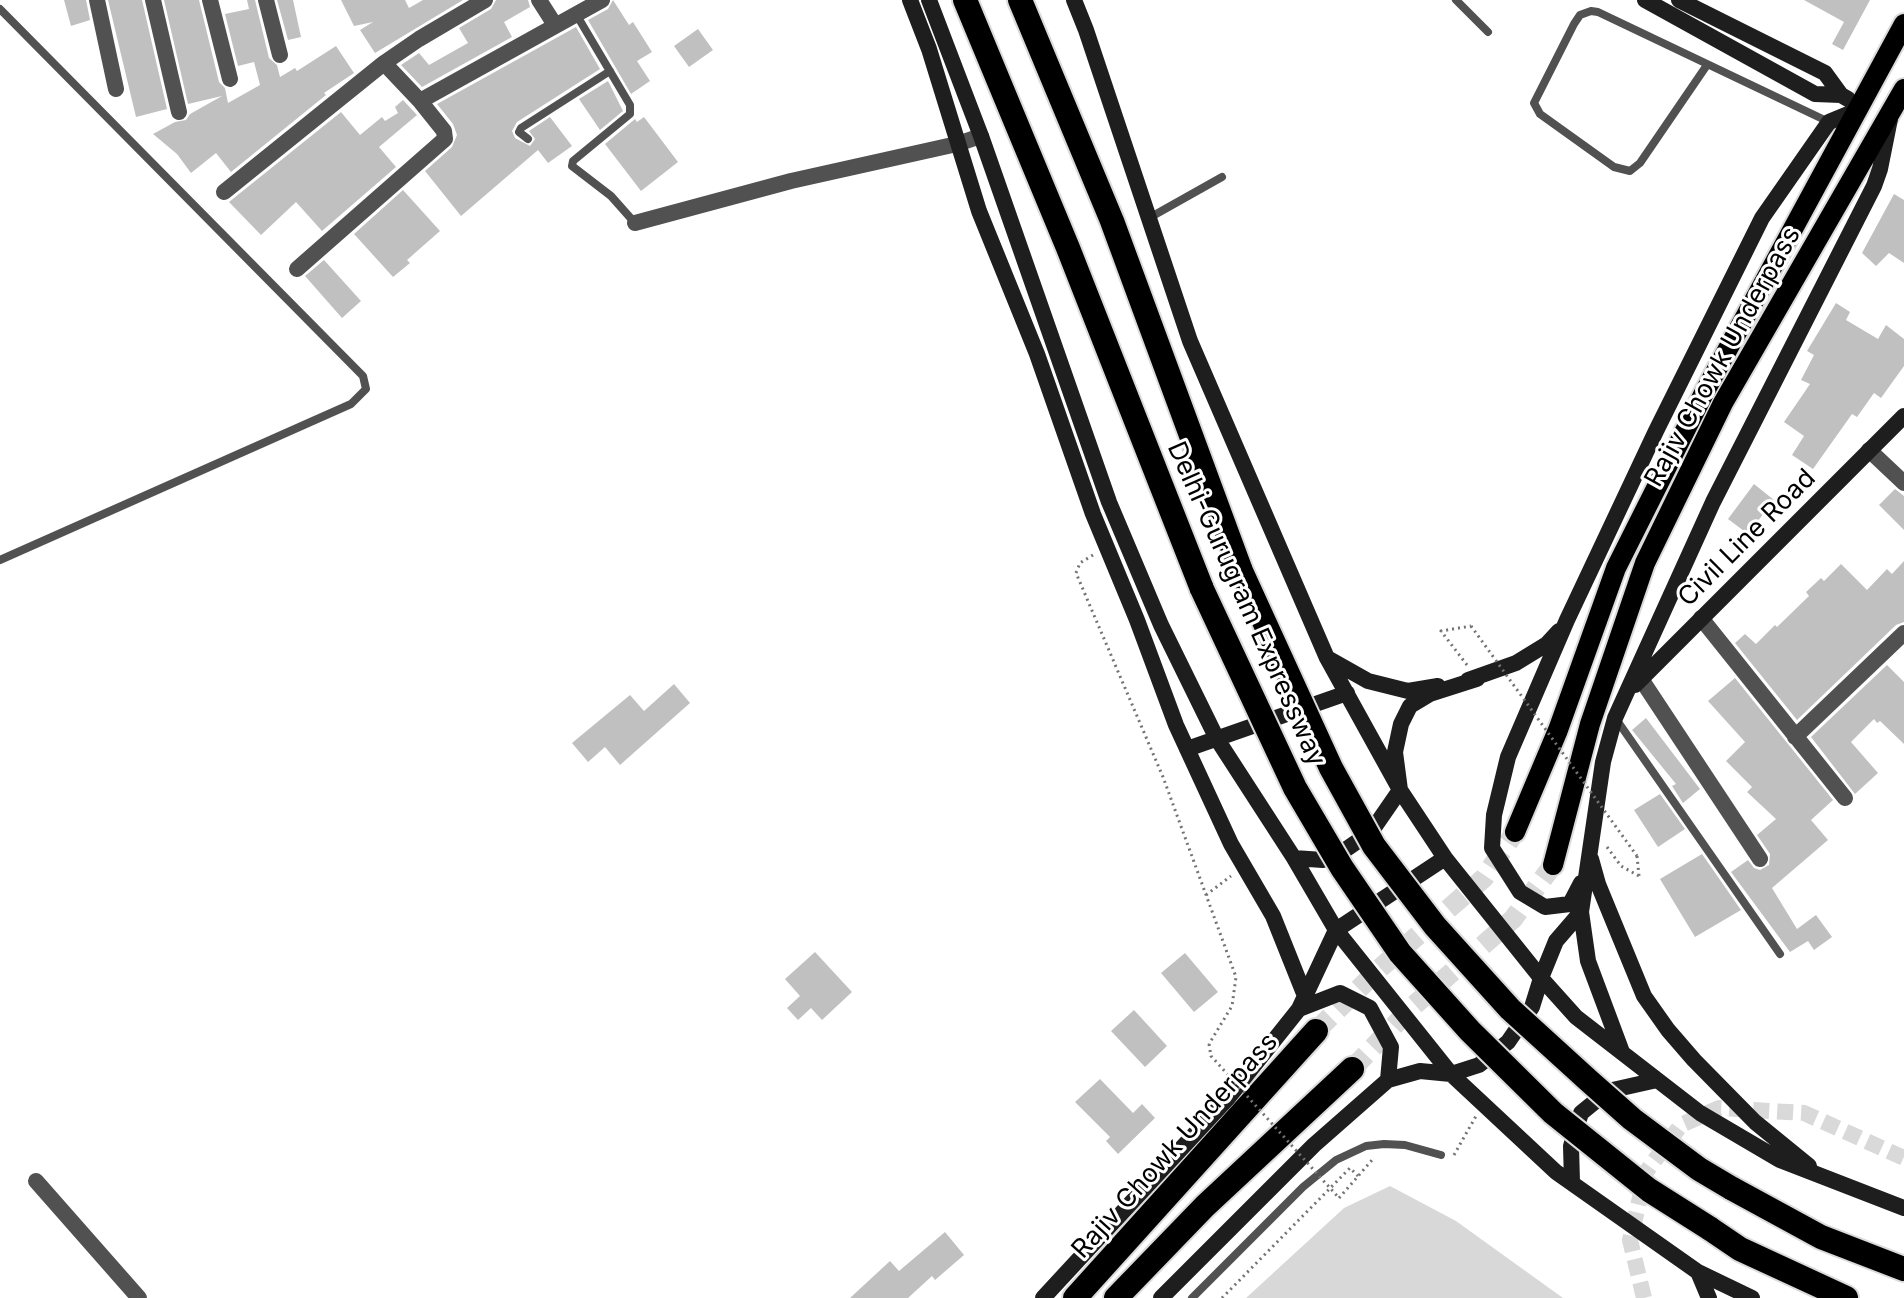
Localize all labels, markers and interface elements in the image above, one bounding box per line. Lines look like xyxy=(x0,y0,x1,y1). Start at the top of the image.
street label: Rajiv Chowk Underpass xyxy=(1639,222,1807,492)
street label: Delhi-Gurugram Expressway xyxy=(1160,437,1332,771)
street label: Civil Line Road xyxy=(1672,463,1822,613)
street label: Rajiv Chowk Underpass xyxy=(1066,1027,1284,1265)

